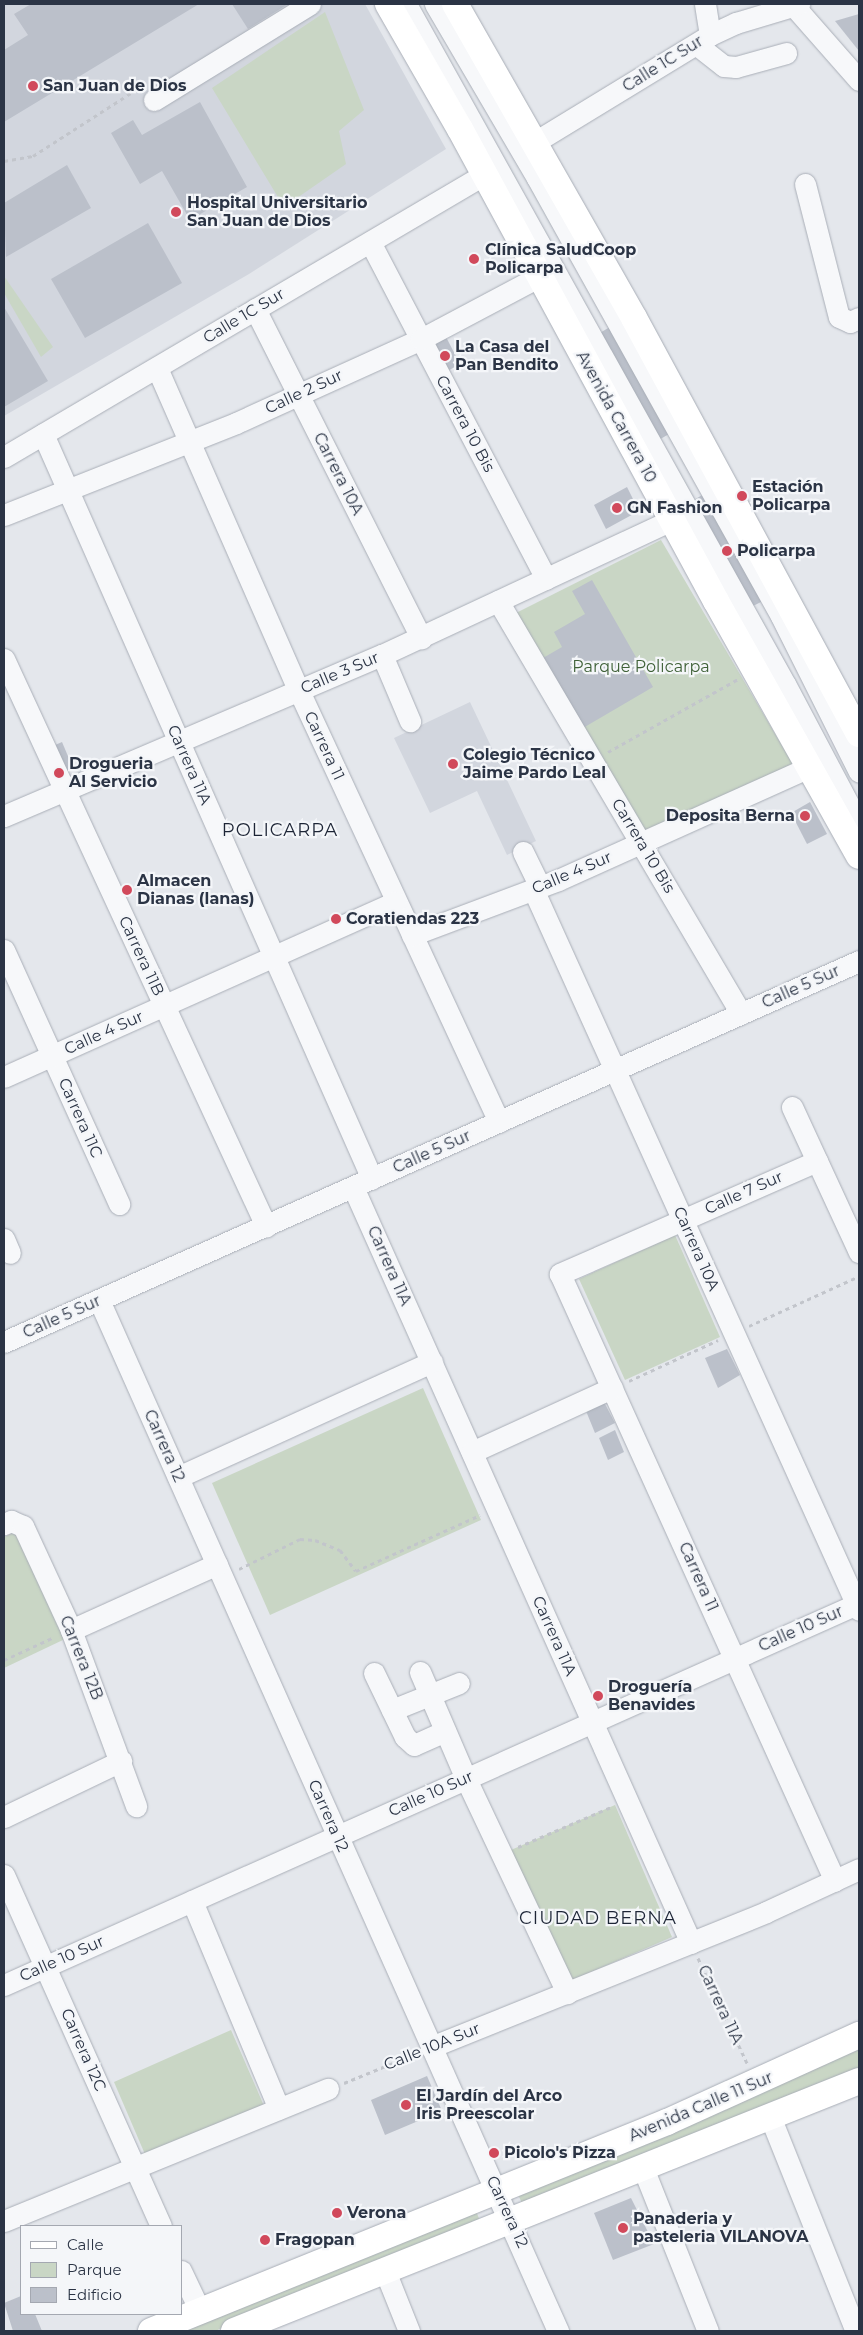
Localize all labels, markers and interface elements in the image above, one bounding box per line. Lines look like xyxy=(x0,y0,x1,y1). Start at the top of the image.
street label: Calle 1C Sur xyxy=(619,32,707,96)
place label: San Juan de Dios xyxy=(43,76,187,96)
marker: San Juan de Dios xyxy=(27,80,39,92)
place label: Hospital Universitario San Juan de Dios xyxy=(187,193,367,231)
marker: Hospital Universitario San Juan de Dios xyxy=(169,205,183,219)
place label: Clínica SaludCoop Policarpa xyxy=(485,240,636,278)
marker: Clínica SaludCoop Policarpa xyxy=(467,252,481,266)
street label: Calle 1C Sur xyxy=(200,284,288,348)
place label: La Casa del Pan Bendito xyxy=(455,337,558,375)
street label: Avenida Carrera 10 xyxy=(572,348,660,486)
marker: La Casa del Pan Bendito xyxy=(439,350,451,362)
street label: Calle 2 Sur xyxy=(262,366,346,418)
street label: Carrera 10 Bis xyxy=(431,372,499,476)
street label: Carrera 10A xyxy=(309,430,367,518)
place label: Estación Policarpa xyxy=(752,477,831,515)
marker: Estación Policarpa xyxy=(736,490,748,502)
place label: GN Fashion xyxy=(627,498,723,518)
marker: GN Fashion xyxy=(611,502,623,514)
place label: Policarpa xyxy=(737,541,816,561)
marker: Policarpa xyxy=(721,545,733,557)
street label: Calle 3 Sur xyxy=(298,648,382,698)
park label: Parque Policarpa xyxy=(572,657,710,677)
street label: Carrera 11 xyxy=(300,709,348,783)
street label: Carrera 11A xyxy=(163,722,215,808)
place label: Colegio Técnico Jaime Pardo Leal xyxy=(463,745,606,783)
place label: Drogueria Al Servicio xyxy=(69,754,157,792)
marker: Colegio Técnico Jaime Pardo Leal xyxy=(447,758,459,770)
marker: Drogueria Al Servicio xyxy=(53,767,65,779)
street label: Carrera 10 Bis xyxy=(607,795,679,897)
place label: Deposita Berna xyxy=(666,806,795,826)
marker: Deposita Berna xyxy=(799,810,811,822)
district label: POLICARPA xyxy=(221,819,339,841)
street label: Calle 4 Sur xyxy=(529,848,615,898)
place label: Almacen Dianas (lanas) xyxy=(137,871,254,909)
marker: Almacen Dianas (lanas) xyxy=(121,884,133,896)
place label: Coratiendas 223 xyxy=(346,909,479,929)
street label: Carrera 11B xyxy=(114,913,168,999)
marker: Coratiendas 223 xyxy=(330,913,342,925)
street label: Calle 5 Sur xyxy=(759,961,843,1013)
street label: Calle 4 Sur xyxy=(61,1007,147,1059)
street label: Carrera 11C xyxy=(54,1075,106,1161)
street label: Calle 5 Sur xyxy=(390,1126,474,1178)
street label: Calle 7 Sur xyxy=(702,1167,786,1219)
street label: Carrera 10A xyxy=(669,1204,723,1294)
street label: Carrera 11A xyxy=(363,1223,415,1309)
street label: Calle 5 Sur xyxy=(20,1291,104,1343)
street label: Carrera 12 xyxy=(140,1407,188,1485)
street label: Carrera 11 xyxy=(674,1539,722,1615)
street label: Carrera 11A xyxy=(528,1593,580,1679)
street label: Calle 10 Sur xyxy=(756,1602,846,1656)
street label: Carrera 12B xyxy=(55,1613,107,1703)
place label: Droguería Benavides xyxy=(608,1677,695,1715)
marker: Droguería Benavides xyxy=(592,1690,604,1702)
street label: Calle 10 Sur xyxy=(386,1767,476,1821)
street label: Carrera 12 xyxy=(304,1777,352,1855)
district label: CIUDAD BERNA xyxy=(518,1907,678,1929)
street label: Calle 10 Sur xyxy=(17,1932,107,1986)
street label: Carrera 11A xyxy=(693,1962,747,2048)
street label: Carrera 12C xyxy=(56,2006,110,2094)
street label: Calle 10A Sur xyxy=(381,2019,483,2075)
street label: Avenida Calle 11 Sur xyxy=(626,2068,776,2146)
place label: El Jardín del Arco Iris Preescolar xyxy=(416,2086,562,2124)
marker: El Jardín del Arco Iris Preescolar xyxy=(400,2099,412,2111)
place label: Picolo's Pizza xyxy=(504,2143,616,2163)
marker: Picolo's Pizza xyxy=(488,2147,500,2159)
street label: Carrera 12 xyxy=(482,2173,532,2251)
place label: Verona xyxy=(347,2203,406,2223)
marker: Verona xyxy=(331,2207,343,2219)
place label: Panaderia y pasteleria VILANOVA xyxy=(633,2209,809,2247)
marker: Panaderia y pasteleria VILANOVA xyxy=(617,2222,629,2234)
legend xyxy=(20,2225,182,2315)
place label: Fragopan xyxy=(275,2230,355,2250)
marker: Fragopan xyxy=(259,2234,271,2246)
text: Calle xyxy=(67,2235,104,2254)
text: Parque xyxy=(67,2260,122,2279)
text: Edificio xyxy=(67,2285,122,2304)

